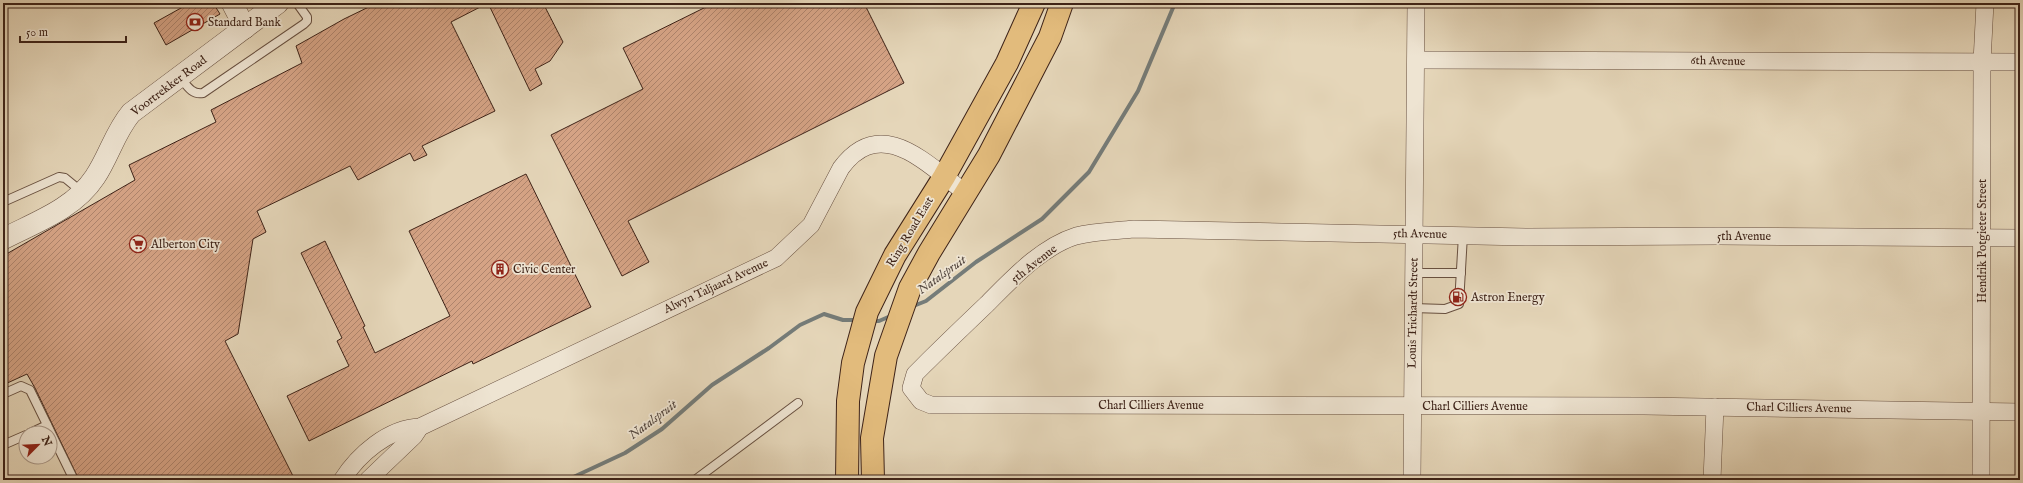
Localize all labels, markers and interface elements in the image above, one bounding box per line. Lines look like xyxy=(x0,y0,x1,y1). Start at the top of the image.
bank icon: Standard Bank xyxy=(185,12,205,32)
place label: Standard Bank xyxy=(208,15,281,30)
scale bar xyxy=(20,18,126,44)
text: 50 m xyxy=(26,25,48,40)
street label: Voortrekker Road xyxy=(127,52,210,120)
street label: 6th Avenue xyxy=(1690,53,1746,69)
street label: Hendrik Potgieter Street xyxy=(1975,179,1990,303)
street label: Ring Road East xyxy=(883,194,937,270)
street label: 5th Avenue xyxy=(1393,226,1448,242)
street label: 5th Avenue xyxy=(1717,229,1772,244)
supermarket icon: Alberton City xyxy=(128,234,148,254)
place label: Alberton City xyxy=(150,237,220,252)
street label: 5th Avenue xyxy=(1008,241,1060,287)
water label: Natalspruit xyxy=(914,251,971,298)
street label: Alwyn Taljaard Avenue xyxy=(660,255,771,317)
street label: Louis Trichardt Street xyxy=(1405,257,1421,369)
building icon: Civic Center xyxy=(490,259,510,279)
place label: Civic Center xyxy=(513,262,576,277)
fuel station icon: Astron Energy xyxy=(1448,287,1468,307)
place label: Astron Energy xyxy=(1470,290,1545,305)
water label: Natalspruit xyxy=(625,396,681,444)
street label: Charl Cilliers Avenue xyxy=(1098,398,1204,413)
street label: Charl Cilliers Avenue xyxy=(1422,399,1528,414)
street label: Charl Cilliers Avenue xyxy=(1746,400,1852,416)
north arrow xyxy=(18,425,58,465)
text: N xyxy=(37,433,55,449)

